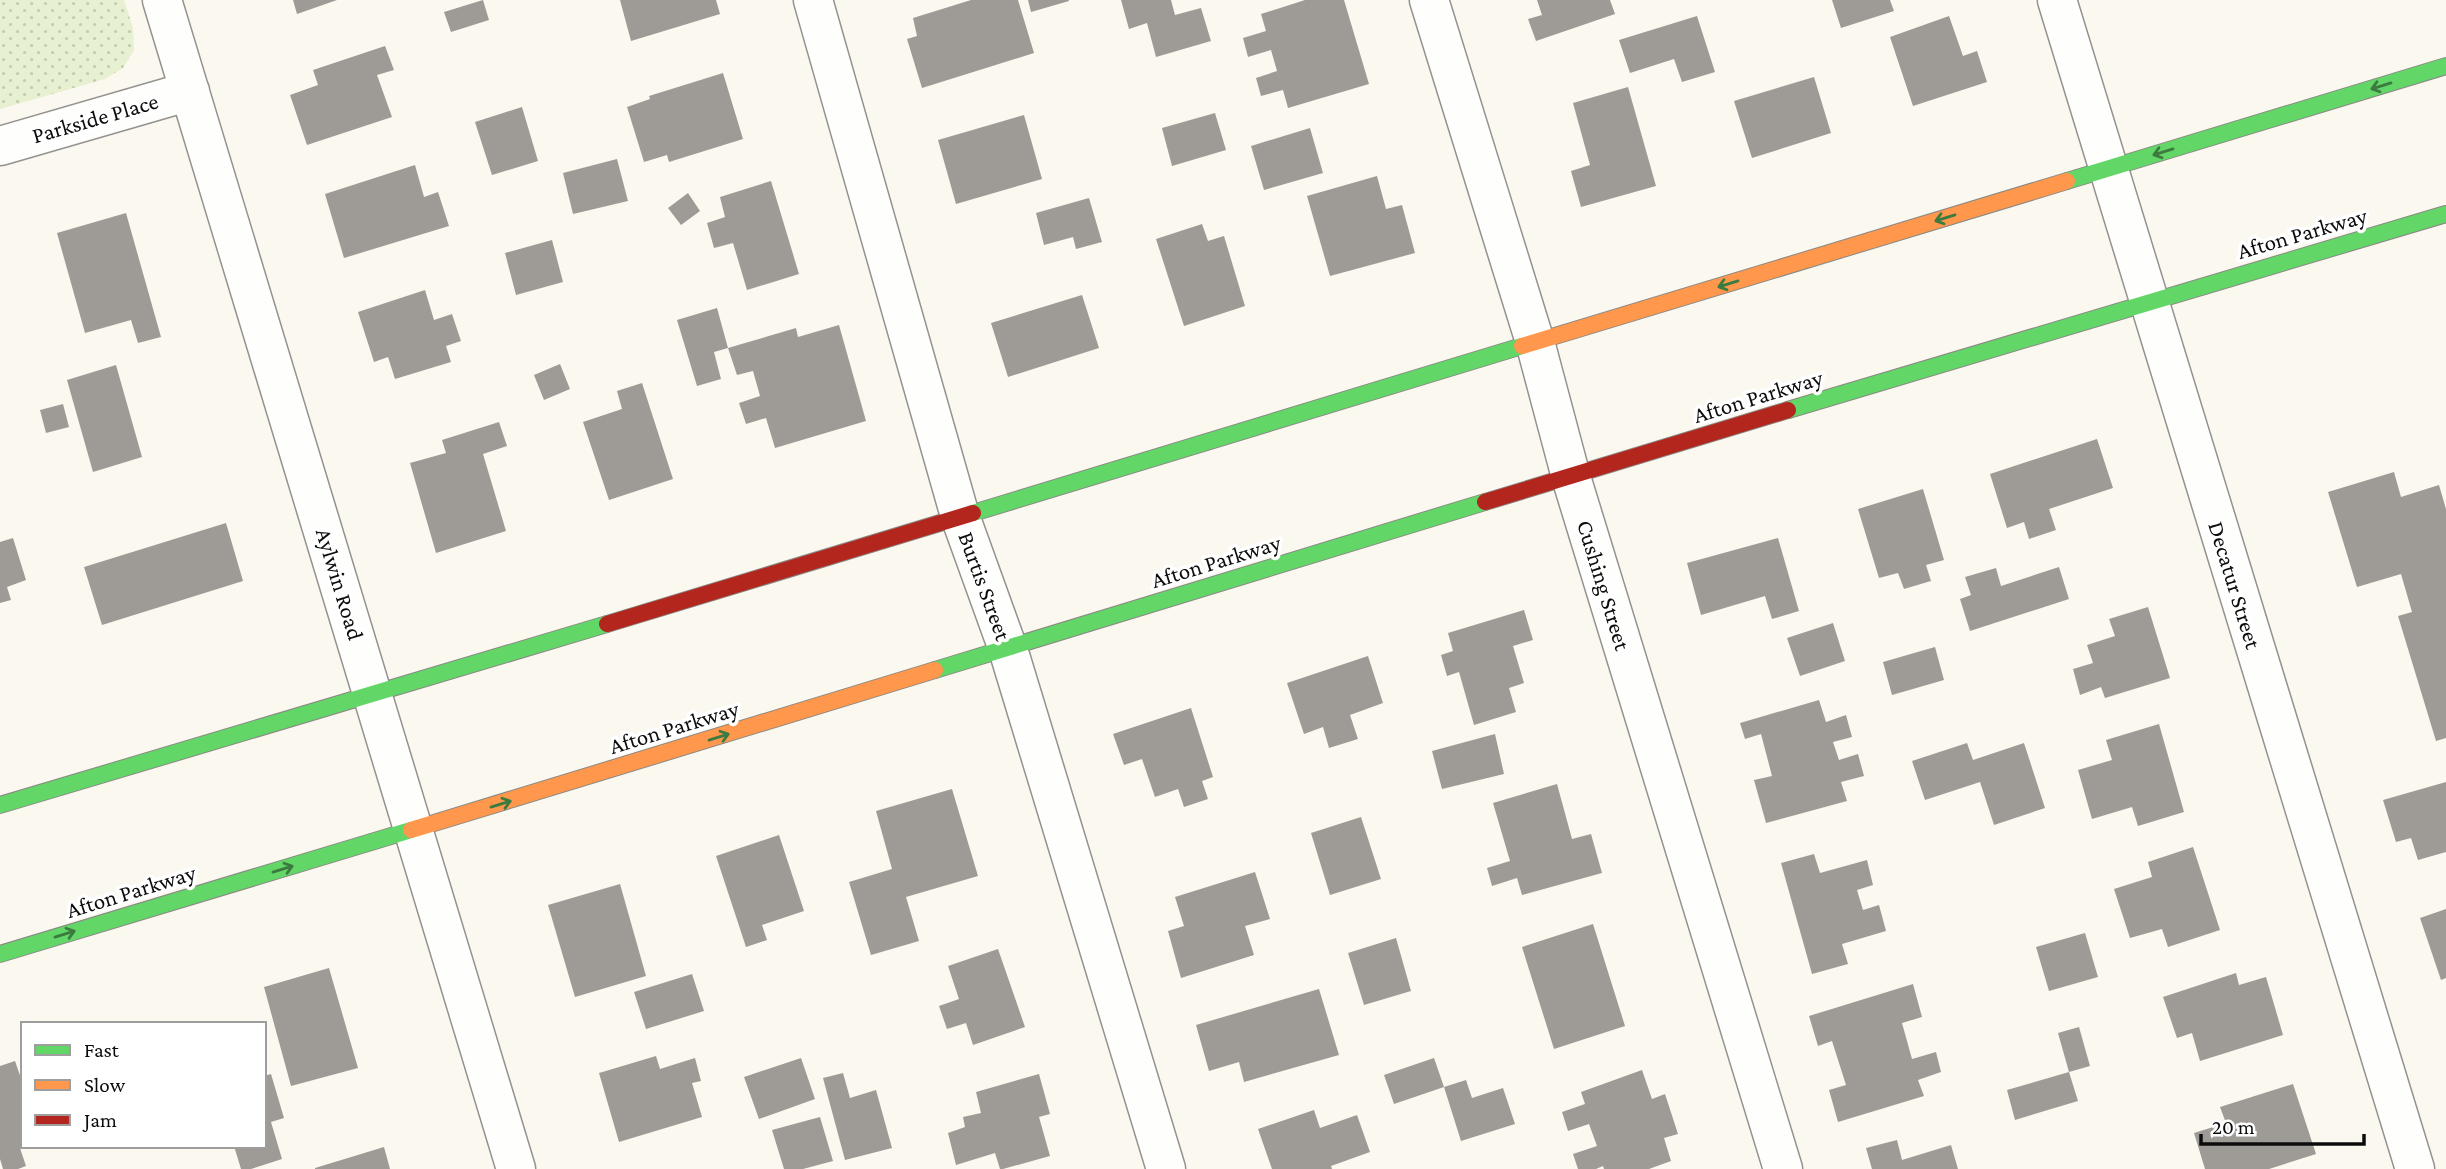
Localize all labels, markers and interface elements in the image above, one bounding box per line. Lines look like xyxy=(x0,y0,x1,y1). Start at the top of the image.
one-way arrow xyxy=(2370,80,2392,93)
street label: Parkside Place xyxy=(29,88,161,148)
one-way arrow xyxy=(2152,146,2174,159)
street label: Afton Parkway xyxy=(2234,202,2370,264)
one-way arrow xyxy=(1934,212,1956,225)
one-way arrow xyxy=(1717,278,1739,291)
street label: Afton Parkway xyxy=(1690,364,1826,428)
street label: Cushing Street xyxy=(1572,517,1636,654)
street label: Decatur Street xyxy=(2203,518,2267,652)
street label: Aylwin Road xyxy=(311,525,369,643)
street label: Burtis Street xyxy=(953,528,1017,644)
street label: Afton Parkway xyxy=(1148,529,1284,593)
street label: Afton Parkway xyxy=(606,695,742,759)
one-way arrow xyxy=(707,730,729,743)
one-way arrow xyxy=(490,796,512,809)
street label: Afton Parkway xyxy=(63,859,199,923)
one-way arrow xyxy=(272,862,294,875)
one-way arrow xyxy=(54,927,76,940)
legend xyxy=(21,1022,266,1148)
text: Fast xyxy=(84,1038,120,1062)
text: Slow xyxy=(84,1073,126,1097)
scale bar xyxy=(2201,1102,2364,1146)
text: Jam xyxy=(82,1108,117,1132)
text: 20 m xyxy=(2212,1115,2255,1139)

